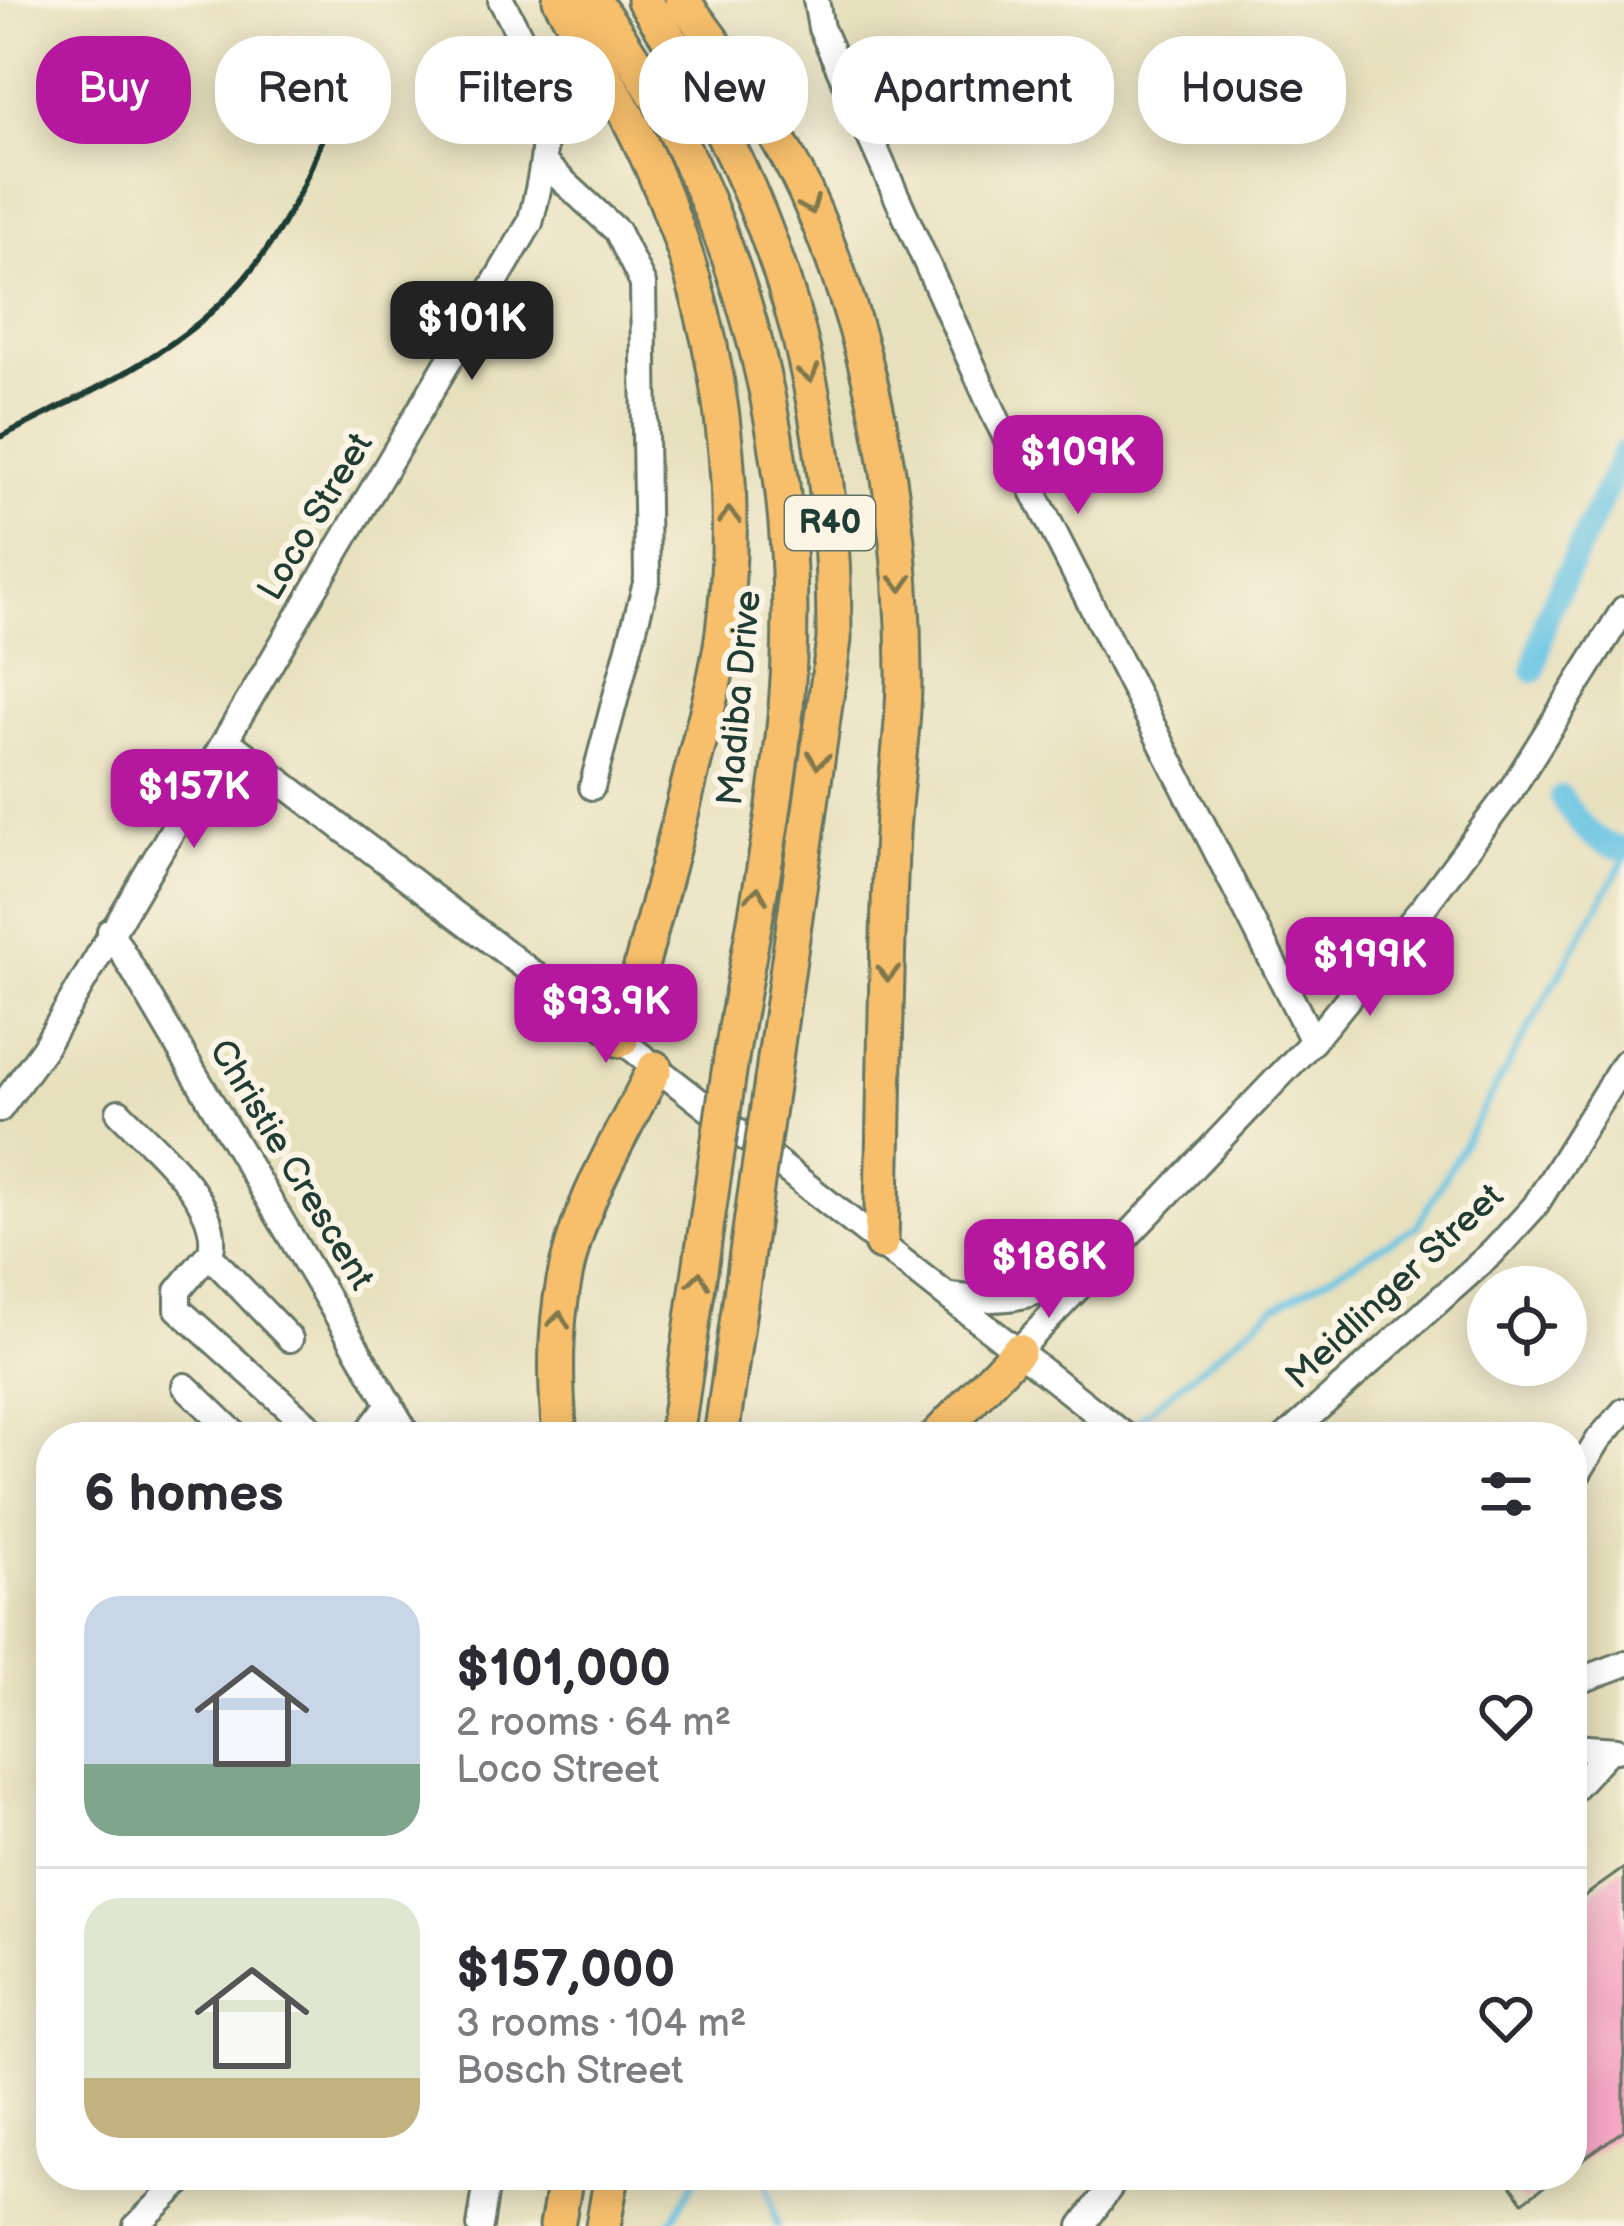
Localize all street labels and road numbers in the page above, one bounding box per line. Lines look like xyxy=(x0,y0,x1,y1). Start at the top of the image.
street label: Loco Street xyxy=(249,426,383,608)
road number: R40 xyxy=(785,496,875,550)
street label: Madiba Drive xyxy=(709,589,771,807)
street label: Christie Crescent xyxy=(199,1032,383,1298)
street label: Meidlinger Street xyxy=(1277,1175,1513,1399)

